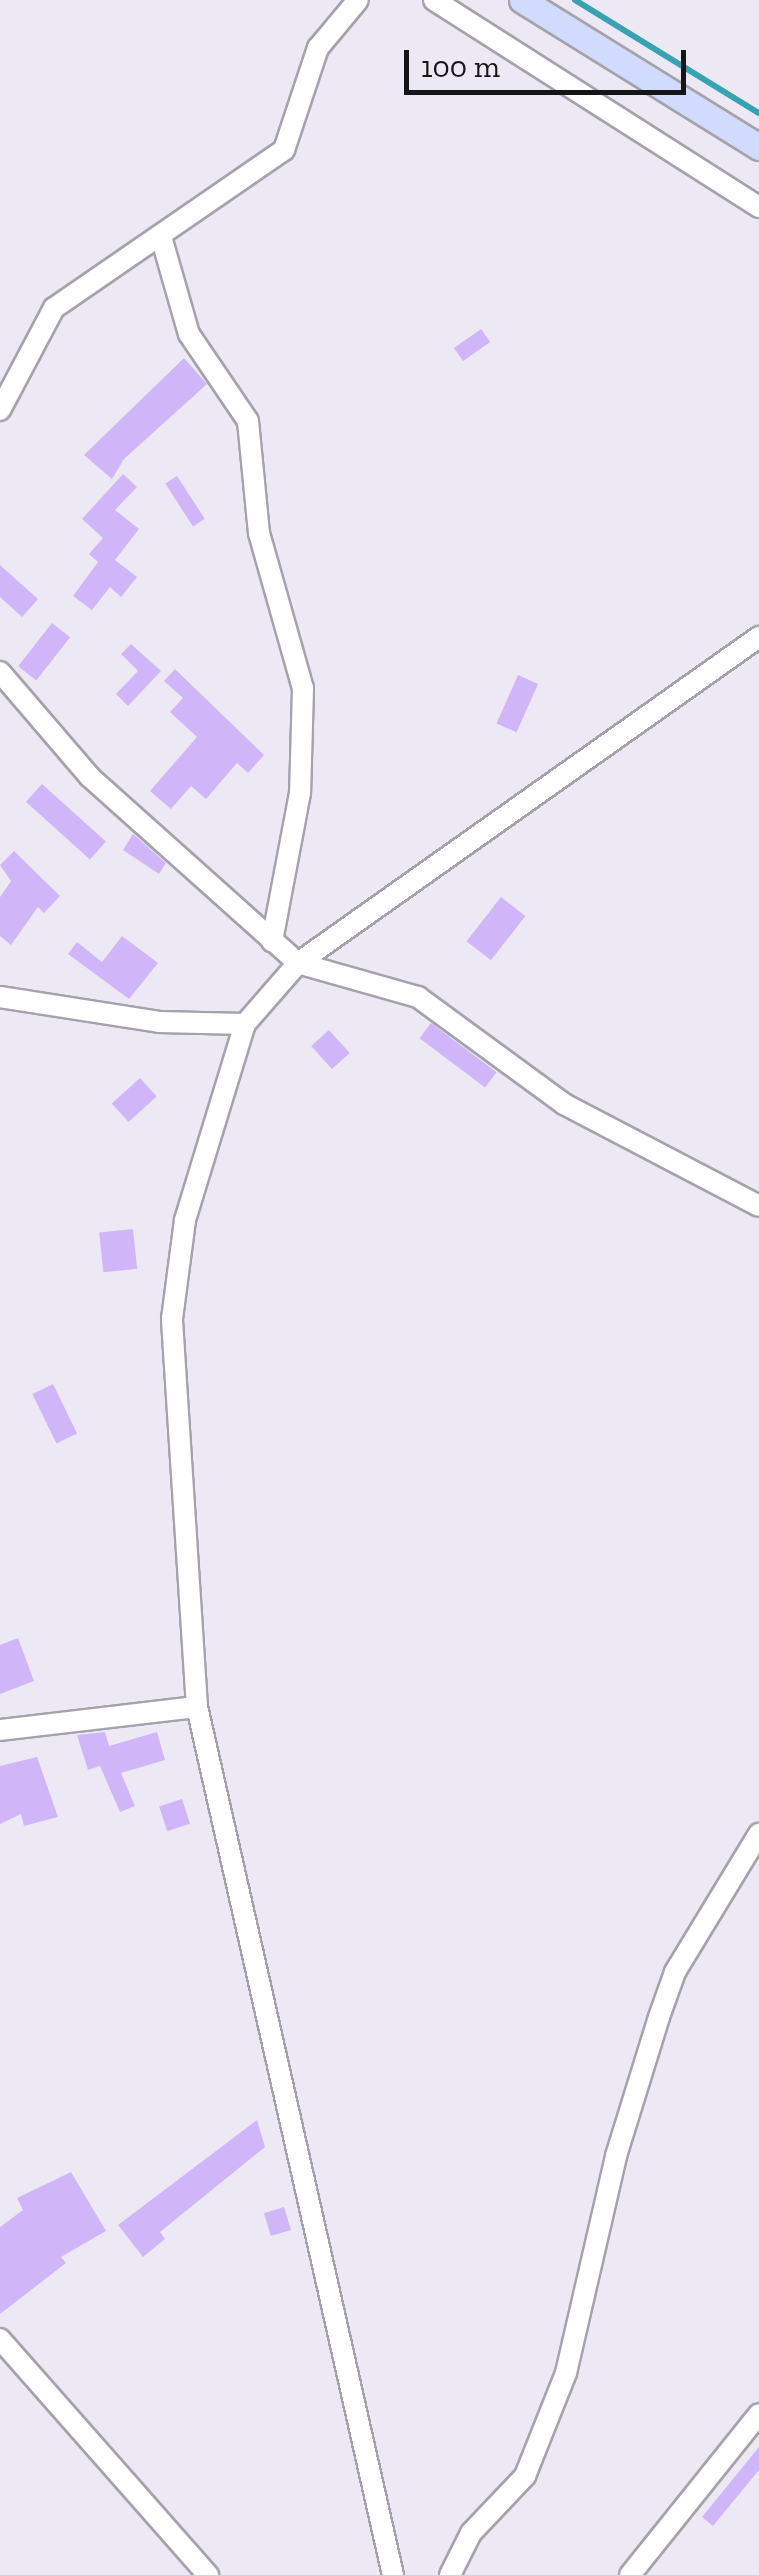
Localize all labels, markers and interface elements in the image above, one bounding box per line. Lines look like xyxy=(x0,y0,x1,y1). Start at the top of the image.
scale bar xyxy=(409,30,692,92)
text: 100 m xyxy=(421,49,500,85)

